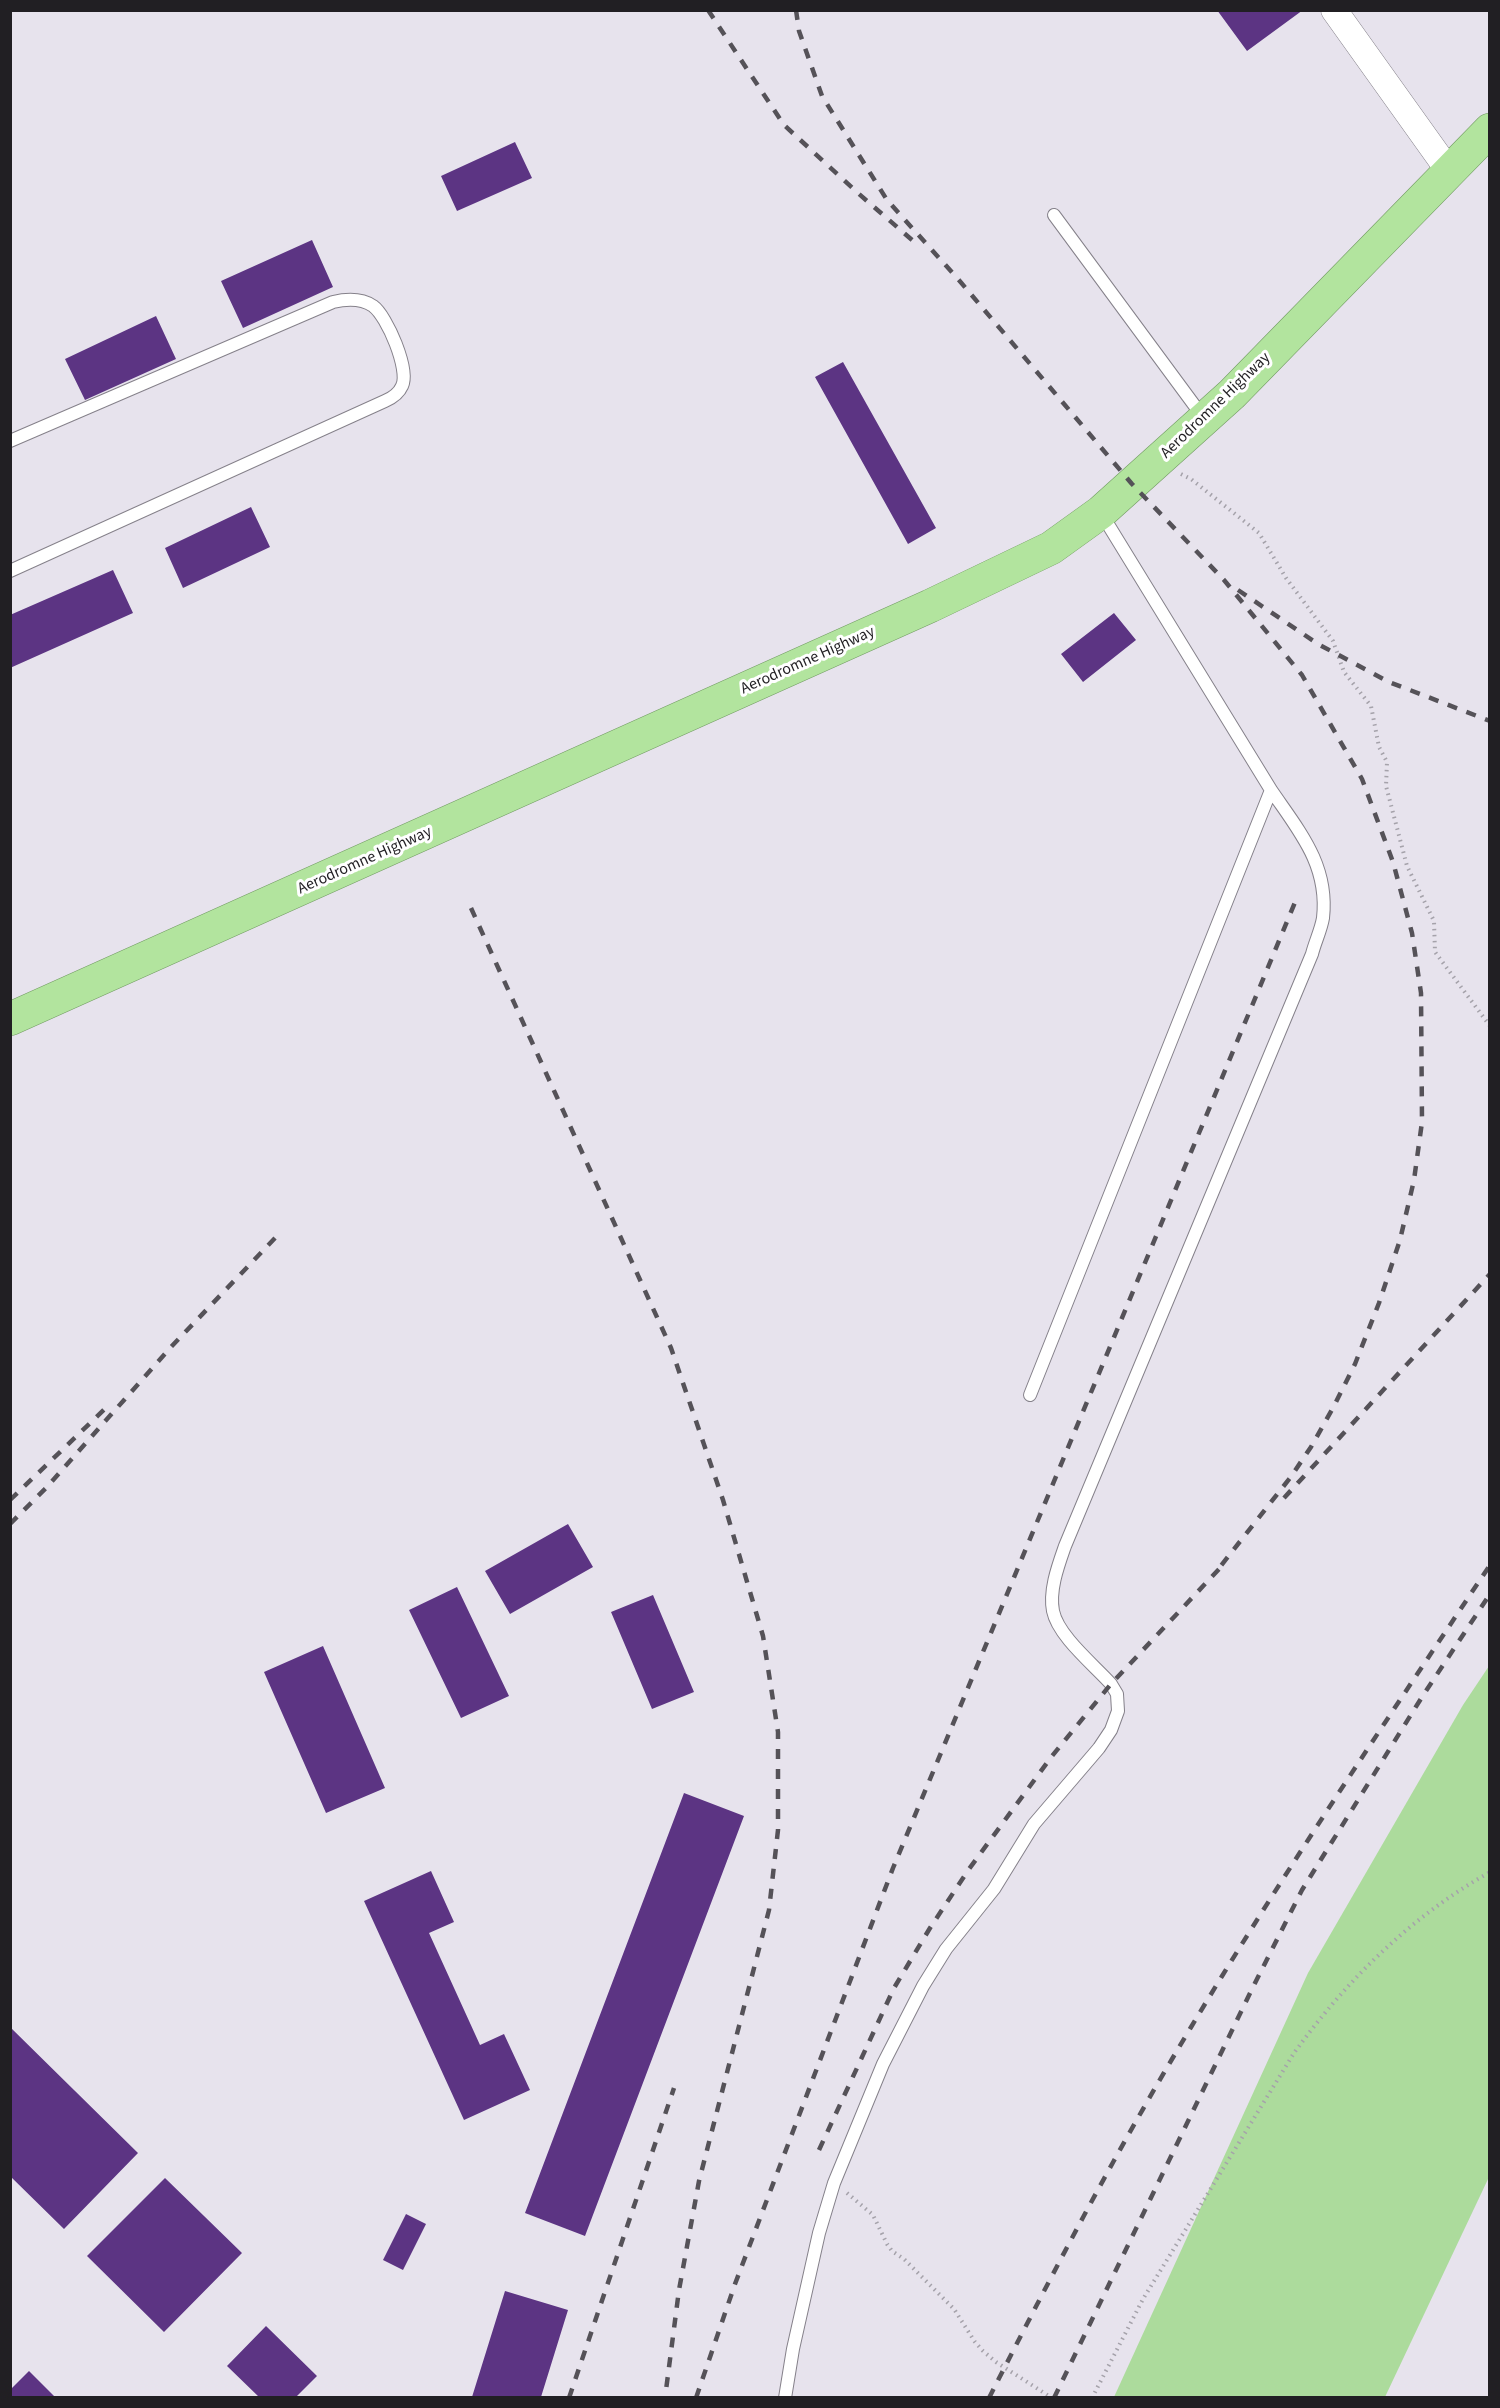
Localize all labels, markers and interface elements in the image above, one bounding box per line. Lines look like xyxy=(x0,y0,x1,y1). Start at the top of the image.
street label: Aerodromne Highway xyxy=(1157,349,1275,463)
street label: Aerodromne Highway xyxy=(738,623,878,699)
street label: Aerodromne Highway xyxy=(295,823,435,899)

